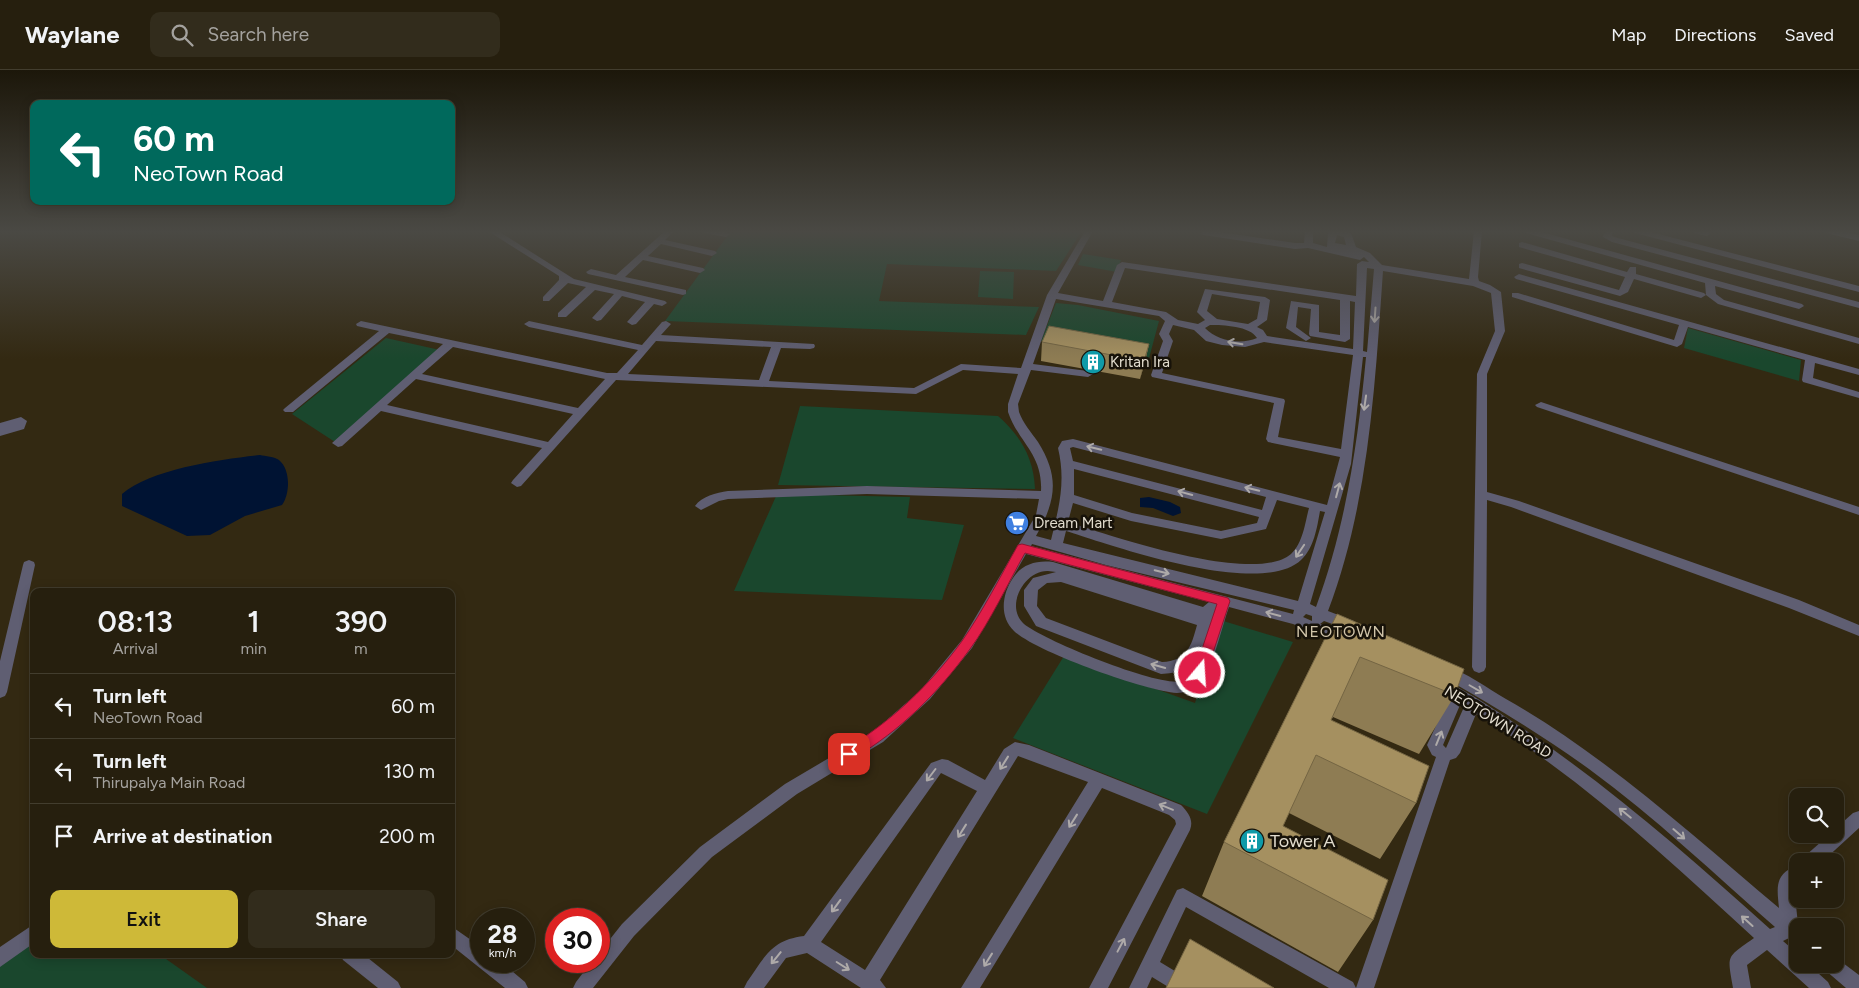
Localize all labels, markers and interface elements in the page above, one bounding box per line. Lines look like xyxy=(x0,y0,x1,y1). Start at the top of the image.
search box xyxy=(150,12,500,57)
text: Waylane xyxy=(25,20,120,49)
icon: search xyxy=(168,21,196,49)
text: Search here xyxy=(208,23,309,46)
text: Map xyxy=(1611,24,1646,46)
text: Directions xyxy=(1674,24,1756,46)
text: Saved xyxy=(1784,24,1834,46)
text: 60 m xyxy=(133,118,215,160)
icon: left xyxy=(50,120,115,185)
text: NeoTown Road xyxy=(133,160,284,187)
one-way arrow xyxy=(1370,307,1379,323)
one-way arrow xyxy=(1228,337,1244,347)
building icon: Kritan Ira xyxy=(1080,349,1106,375)
place label: Kritan Ira xyxy=(1110,353,1170,371)
one-way arrow xyxy=(1360,395,1370,411)
one-way arrow xyxy=(1087,443,1103,452)
one-way arrow xyxy=(1244,483,1260,493)
one-way arrow xyxy=(1334,483,1343,499)
one-way arrow xyxy=(1178,488,1194,498)
supermarket icon: Dream Mart xyxy=(1004,510,1030,536)
place label: Dream Mart xyxy=(1034,514,1113,532)
one-way arrow xyxy=(1295,544,1305,558)
one-way arrow xyxy=(1153,568,1169,577)
text: 08:13 xyxy=(98,603,173,640)
text: 1 xyxy=(247,603,260,640)
text: 390 xyxy=(334,603,387,640)
one-way arrow xyxy=(1265,608,1281,618)
district label: NEOTOWN xyxy=(1296,622,1386,641)
text: Arrival xyxy=(113,639,158,658)
text: min xyxy=(240,639,267,658)
text: m xyxy=(354,639,368,658)
position arrow xyxy=(1173,646,1225,698)
one-way arrow xyxy=(1150,660,1166,670)
street label: NEOTOWN ROAD xyxy=(1441,682,1555,762)
one-way arrow xyxy=(1469,684,1483,694)
text: Turn left xyxy=(93,685,167,708)
icon: left xyxy=(50,692,78,720)
text: 60 m xyxy=(391,695,435,718)
text: NeoTown Road xyxy=(93,708,203,727)
one-way arrow xyxy=(1434,731,1444,746)
pin xyxy=(828,733,870,775)
icon: arrive xyxy=(835,740,863,768)
text: Turn left xyxy=(93,750,167,773)
one-way arrow xyxy=(998,755,1008,769)
icon: left xyxy=(50,757,78,785)
text: 130 m xyxy=(384,760,435,783)
one-way arrow xyxy=(926,768,937,781)
text: Thirupalya Main Road xyxy=(93,773,245,792)
map controls xyxy=(1789,788,1844,973)
button: search xyxy=(1789,788,1844,843)
one-way arrow xyxy=(1159,801,1174,810)
one-way arrow xyxy=(1619,808,1632,819)
one-way arrow xyxy=(1067,814,1077,828)
icon: arrive xyxy=(50,822,78,850)
one-way arrow xyxy=(956,823,966,837)
text: Arrive at destination xyxy=(93,825,272,848)
text: 200 m xyxy=(379,825,435,848)
building icon: Tower A xyxy=(1239,828,1265,854)
one-way arrow xyxy=(1673,828,1686,839)
place label: Tower A xyxy=(1270,830,1335,852)
button: + xyxy=(1789,853,1844,908)
button: Exit xyxy=(50,890,238,948)
button: Share xyxy=(248,890,435,948)
one-way arrow xyxy=(831,899,841,913)
speed limit sign: 30 xyxy=(545,908,610,973)
one-way arrow xyxy=(1740,915,1753,927)
button: − xyxy=(1789,918,1844,973)
text: 28 xyxy=(488,919,517,949)
one-way arrow xyxy=(1117,938,1126,953)
text: km/h xyxy=(489,946,516,960)
one-way arrow xyxy=(770,951,781,964)
one-way arrow xyxy=(982,952,992,966)
one-way arrow xyxy=(836,961,850,971)

